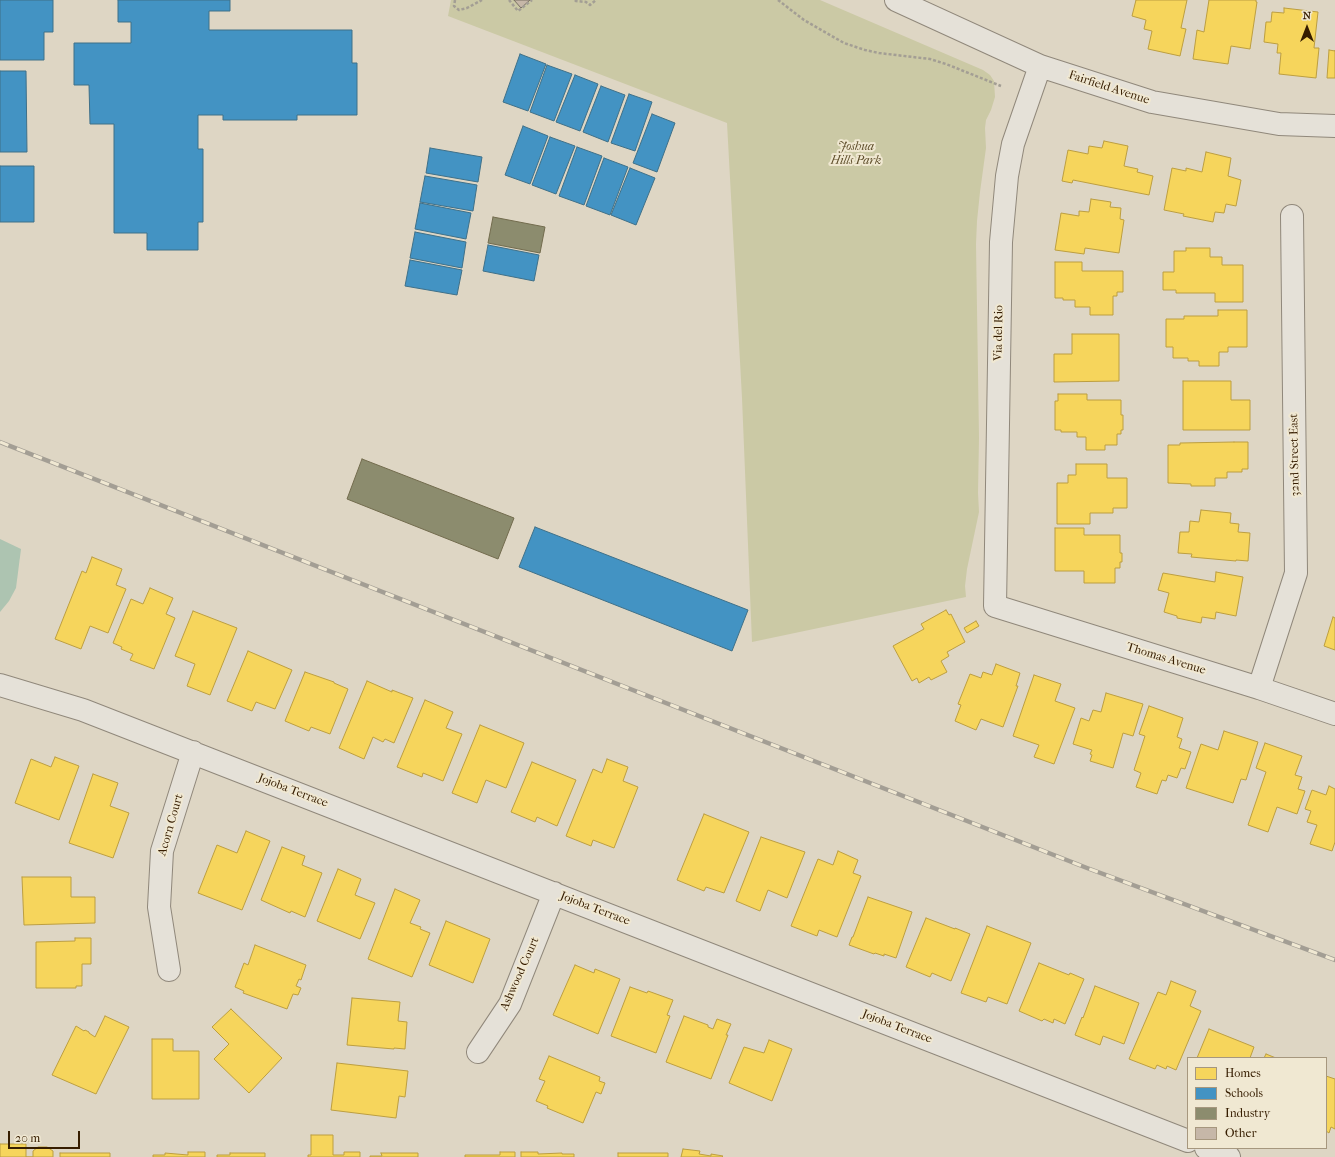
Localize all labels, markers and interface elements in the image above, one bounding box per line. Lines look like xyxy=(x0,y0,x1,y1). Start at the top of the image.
north arrow xyxy=(1287,8,1327,48)
text: N xyxy=(1303,9,1311,22)
street label: Fairfield Avenue xyxy=(1067,68,1151,108)
park label: Joshua Hills Park xyxy=(831,140,881,168)
street label: Via del Rio xyxy=(991,305,1007,361)
street label: 32nd Street East xyxy=(1287,413,1303,497)
street label: Thomas Avenue xyxy=(1125,640,1207,678)
street label: Jojoba Terrace xyxy=(256,771,330,811)
street label: Acorn Court xyxy=(155,792,187,858)
street label: Jojoba Terrace xyxy=(558,889,632,929)
street label: Ashwood Court xyxy=(497,935,543,1013)
street label: Jojoba Terrace xyxy=(860,1007,934,1047)
legend xyxy=(1187,1057,1327,1149)
text: Homes xyxy=(1225,1066,1261,1080)
text: Schools xyxy=(1225,1086,1263,1100)
text: Industry xyxy=(1225,1106,1270,1120)
scale bar xyxy=(10,1123,82,1149)
text: Other xyxy=(1225,1126,1257,1140)
text: 20 m xyxy=(15,1131,40,1145)

